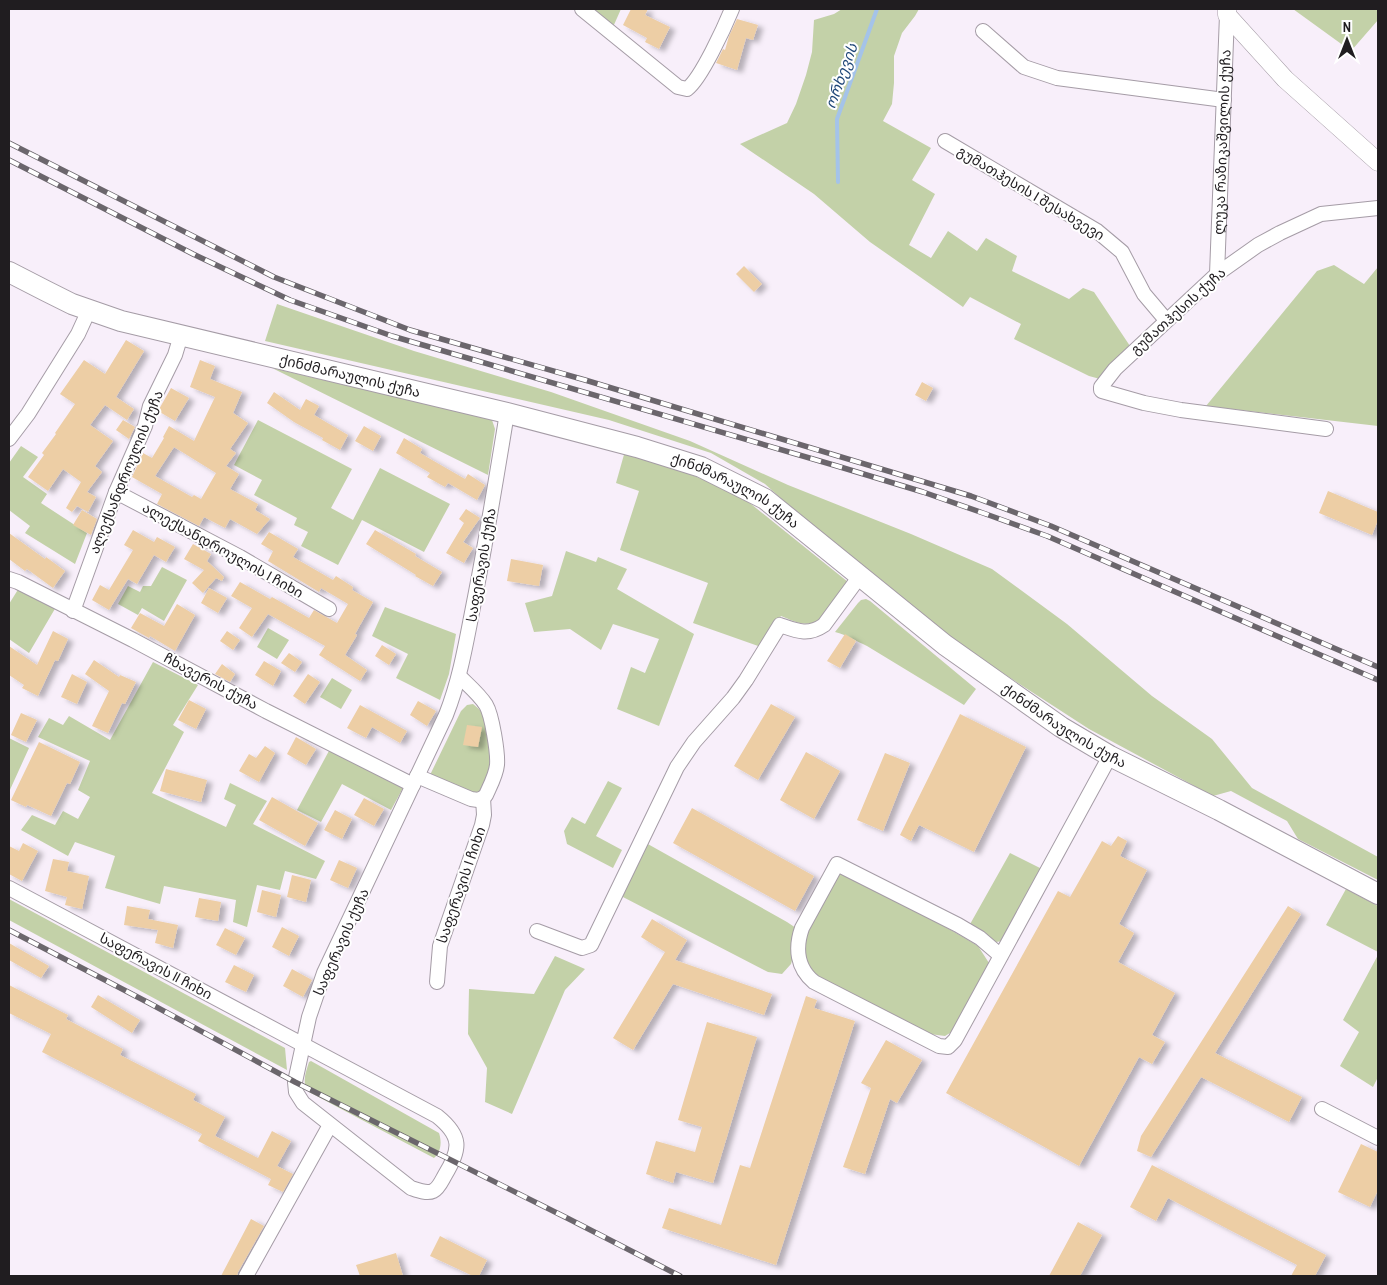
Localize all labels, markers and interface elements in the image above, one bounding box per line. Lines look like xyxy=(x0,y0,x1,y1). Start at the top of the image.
north arrow xyxy=(1322,15,1372,65)
text: N xyxy=(1343,18,1351,36)
water label: ორხევის xyxy=(819,40,863,112)
street label: ლუკა რაზიკაშვილის ქუჩა xyxy=(1210,49,1235,235)
street label: გუმათჰესის I შესახვევი xyxy=(954,142,1108,244)
street label: გუმათჰესის ქუჩა xyxy=(1127,264,1229,358)
street label: ქინძმარაულის ქუჩა xyxy=(278,350,422,401)
street label: ალექსანდროულის ქუჩა xyxy=(85,388,167,556)
street label: ქინძმარაულის ქუჩა xyxy=(669,449,803,532)
street label: ალექსანდროულის I ჩიხი xyxy=(139,498,307,602)
street label: საფერავის ქუჩა xyxy=(462,507,500,623)
street label: ჩხავერის ქუჩა xyxy=(161,649,261,713)
street label: ქინძმარაულის ქუჩა xyxy=(998,679,1129,772)
street label: საფერავის I ჩიხი xyxy=(433,824,489,946)
street label: საფერავის ქუჩა xyxy=(309,886,373,998)
street label: საფერავის II ჩიხი xyxy=(97,929,215,1003)

